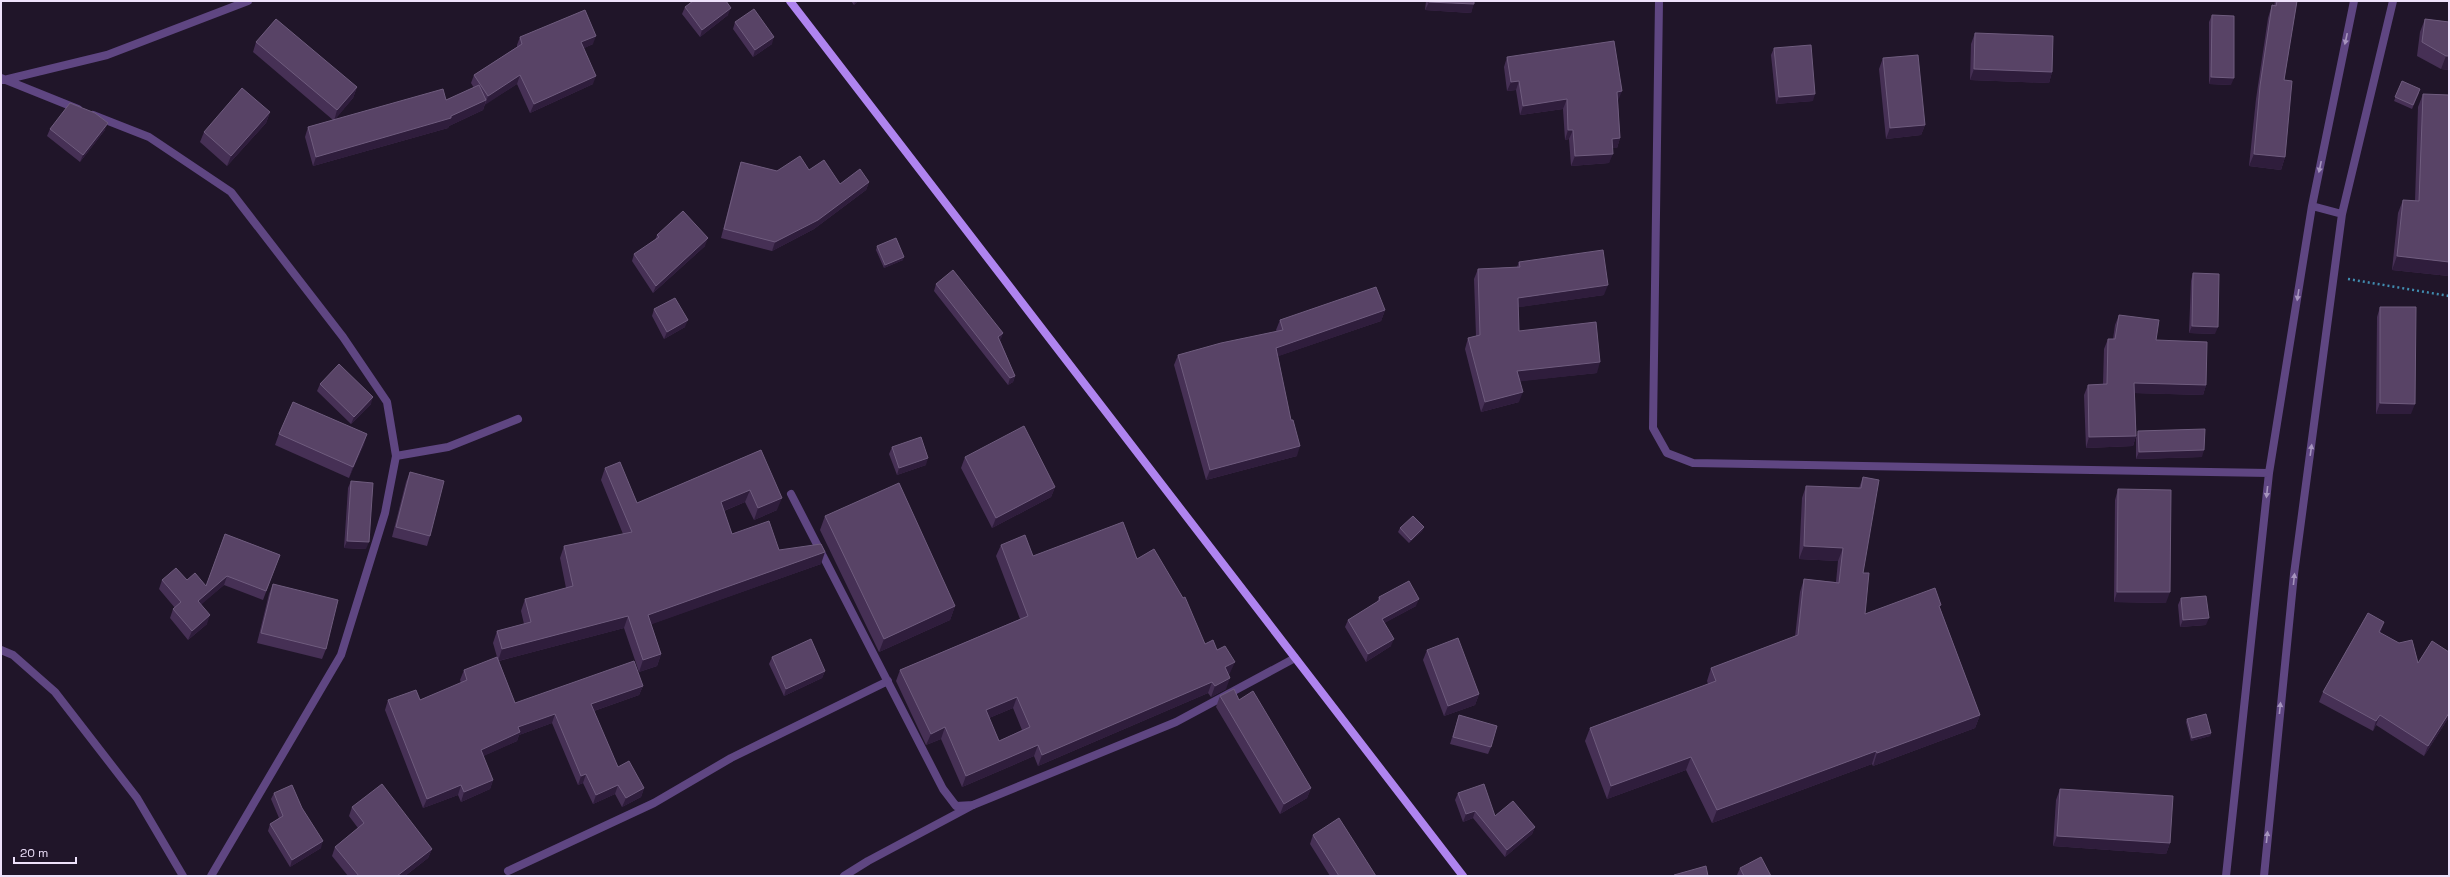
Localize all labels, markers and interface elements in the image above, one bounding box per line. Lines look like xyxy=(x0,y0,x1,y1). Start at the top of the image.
one-way arrow xyxy=(2343,33,2349,45)
one-way arrow xyxy=(2317,160,2323,173)
one-way arrow xyxy=(2295,289,2301,301)
one-way arrow xyxy=(2308,444,2314,456)
one-way arrow xyxy=(2264,486,2270,498)
one-way arrow xyxy=(2290,572,2297,585)
one-way arrow xyxy=(2277,702,2284,714)
one-way arrow xyxy=(2264,831,2271,843)
scale bar xyxy=(14,839,76,865)
text: 20 m xyxy=(20,845,48,861)

